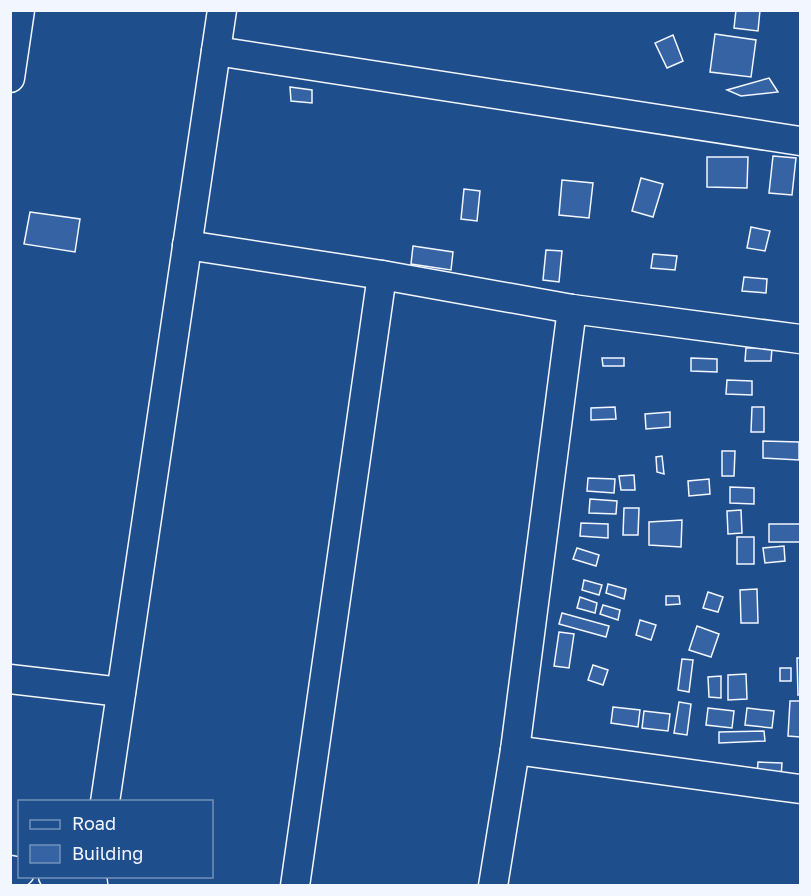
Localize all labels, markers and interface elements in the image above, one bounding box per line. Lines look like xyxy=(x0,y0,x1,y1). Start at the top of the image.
legend xyxy=(18,800,213,878)
text: Road xyxy=(72,812,116,834)
text: Building xyxy=(72,842,143,864)

